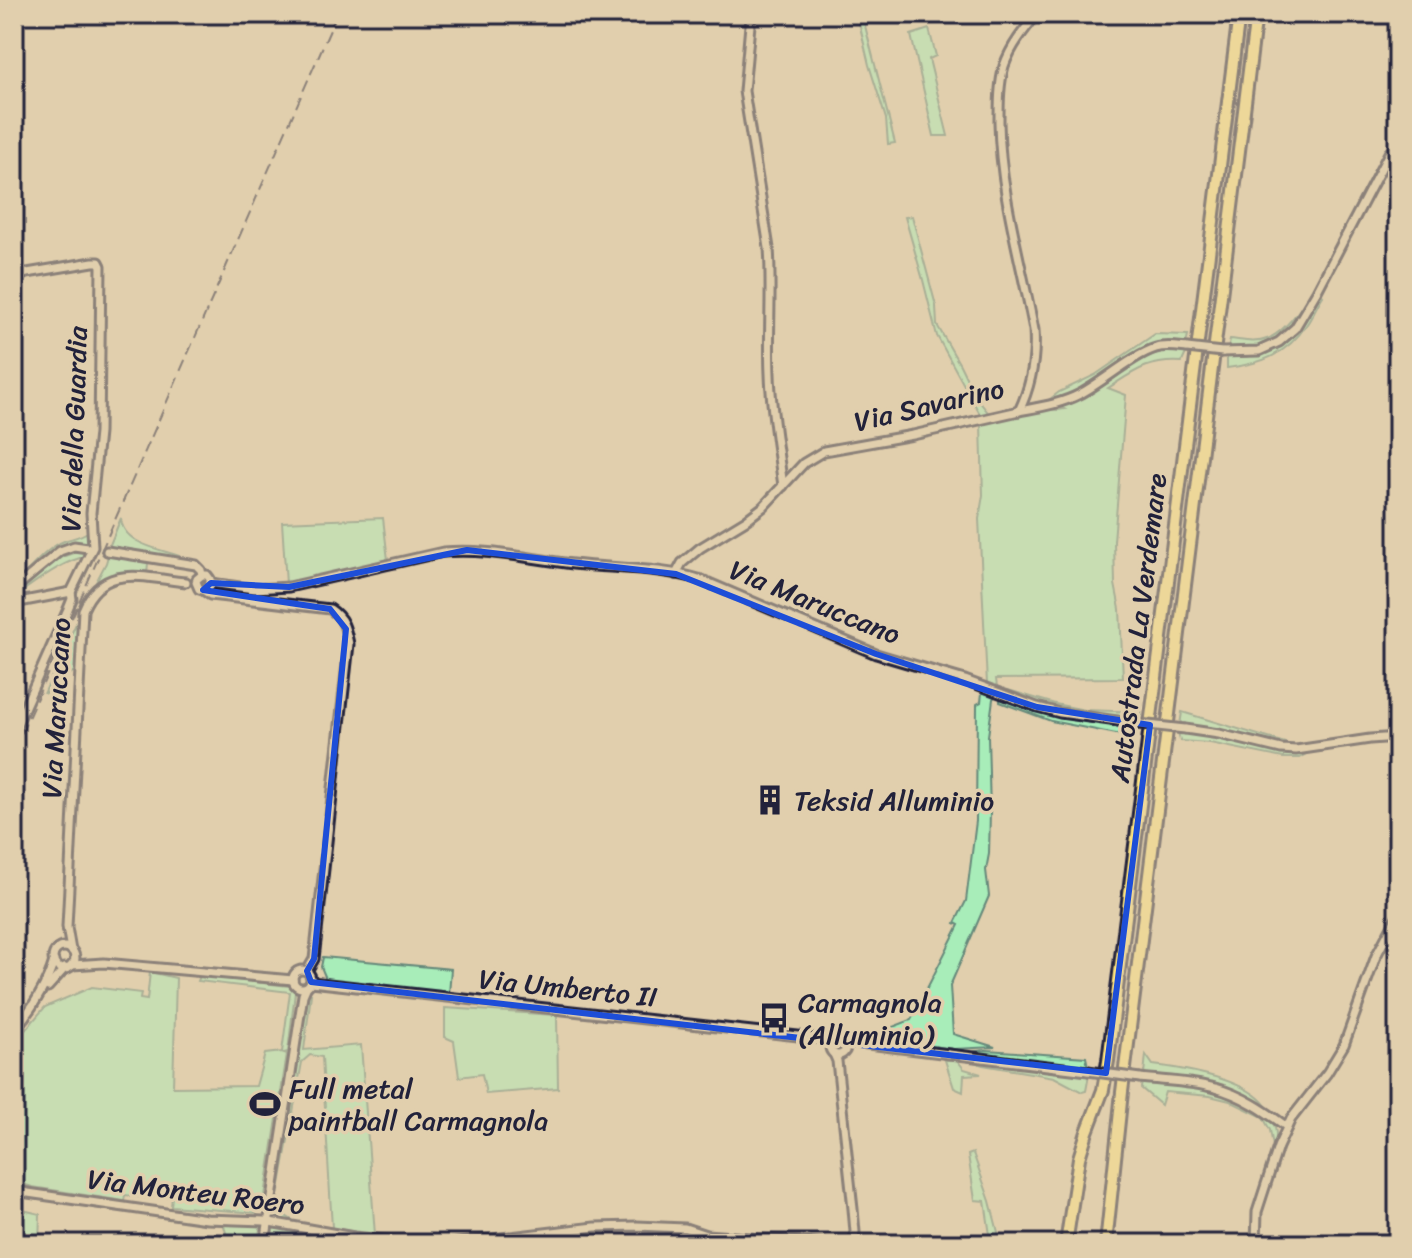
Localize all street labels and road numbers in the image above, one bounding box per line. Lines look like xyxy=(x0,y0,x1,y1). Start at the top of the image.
street label: Via della Guardia xyxy=(46,324,102,533)
street label: Via Savarino xyxy=(849,364,1009,446)
street label: Autostrada La Verdemare xyxy=(1095,471,1181,786)
street label: Via Maruccano xyxy=(722,545,908,659)
street label: Via Maruccano xyxy=(27,616,85,800)
street label: Via Umberto II xyxy=(476,954,660,1022)
street label: Via Monteu Roero xyxy=(85,1154,307,1230)

